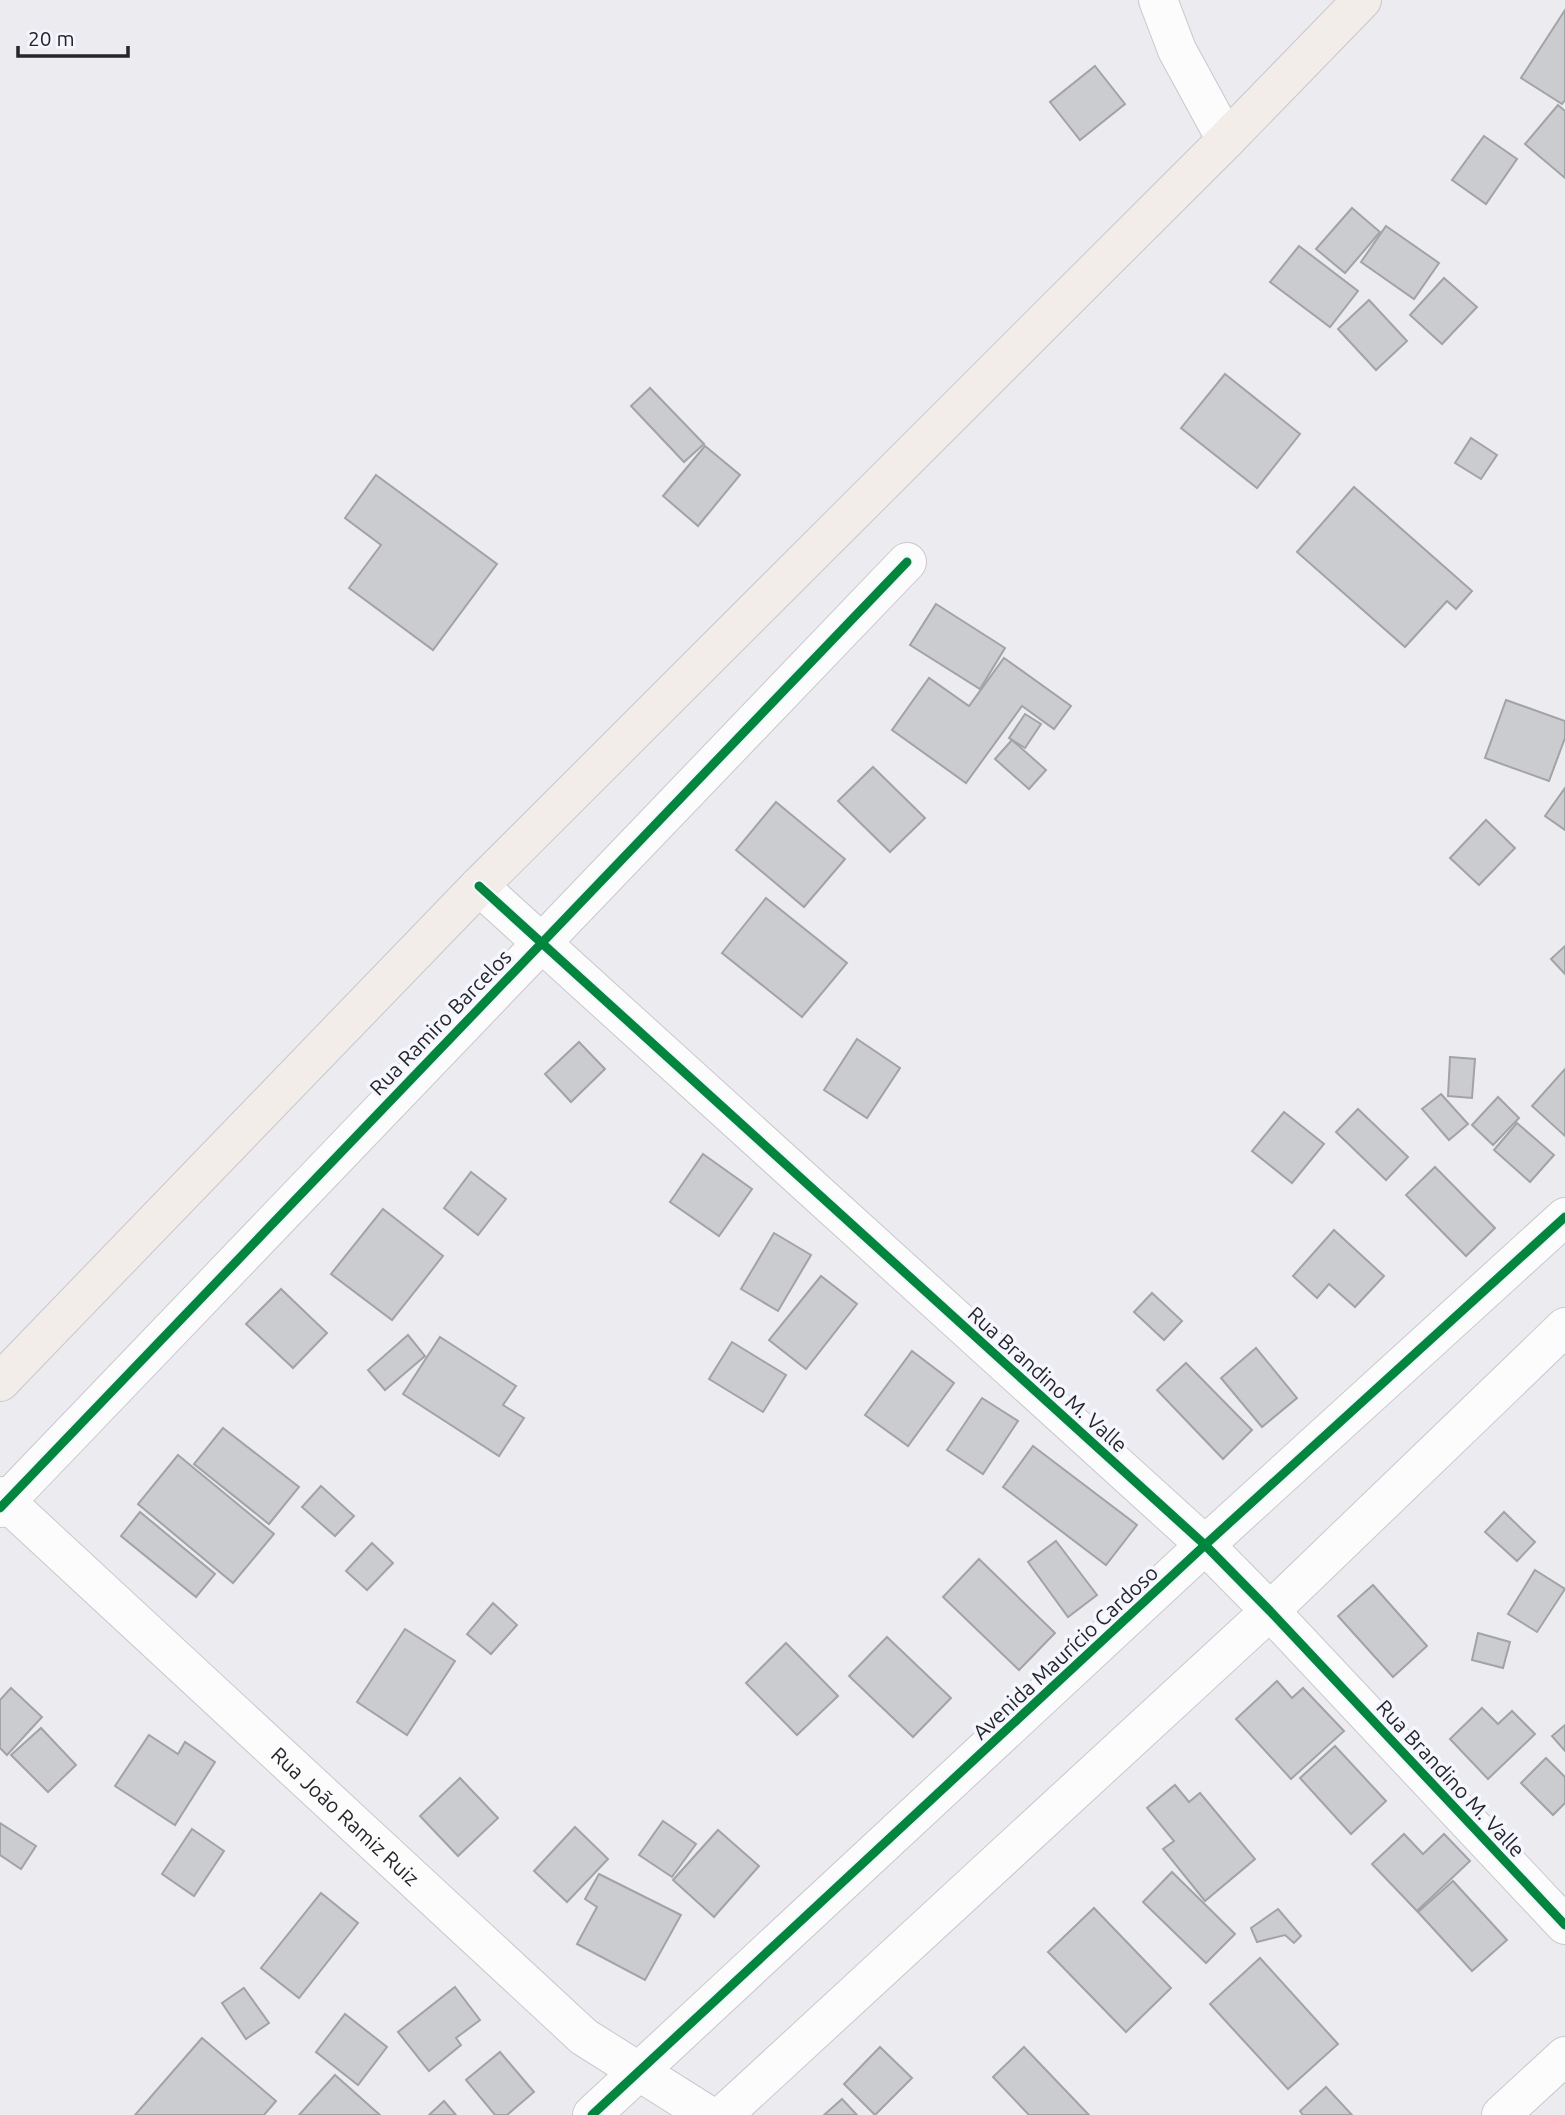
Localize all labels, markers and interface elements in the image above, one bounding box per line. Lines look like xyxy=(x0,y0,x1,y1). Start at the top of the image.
scale bar xyxy=(18,14,128,58)
text: 20 m xyxy=(28,26,75,50)
street label: Rua Ramiro Barcelos xyxy=(364,944,516,1100)
street label: Rua Brandino M. Valle xyxy=(963,1301,1133,1457)
street label: Avenida Maurício Cardoso xyxy=(968,1560,1162,1744)
street label: Rua Brandino M. Valle xyxy=(1372,1695,1530,1861)
street label: Rua João Ramiz Ruiz xyxy=(267,1742,424,1890)

